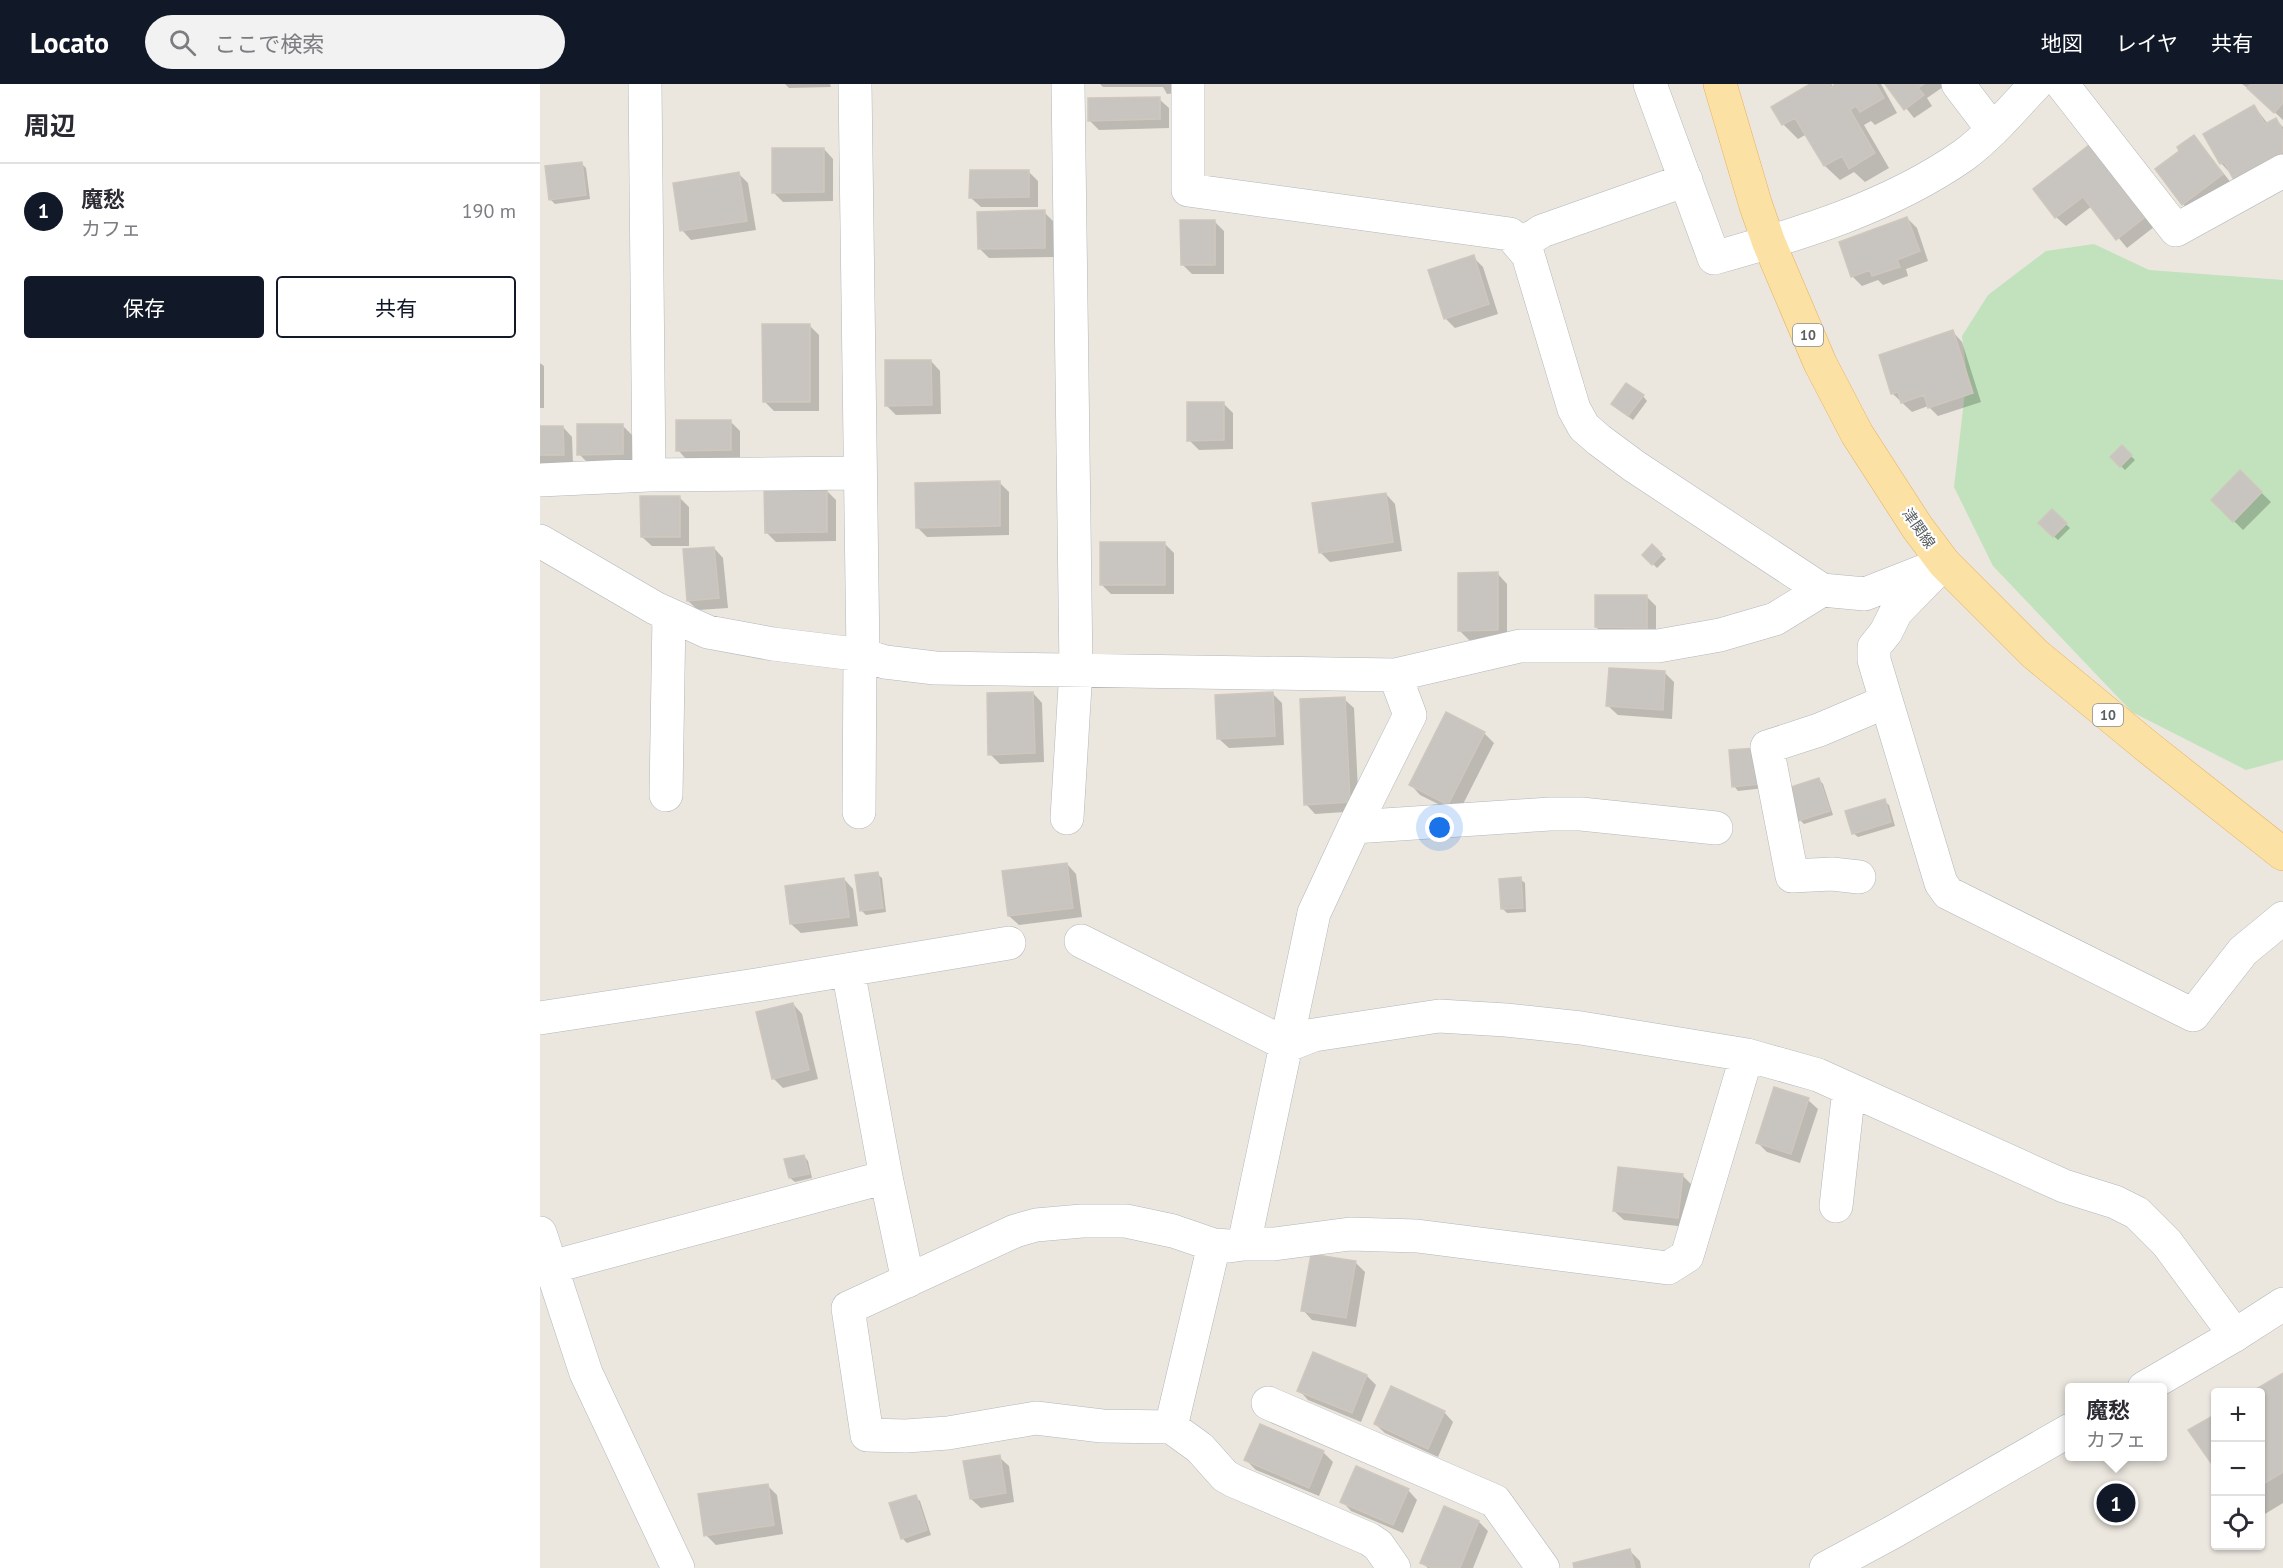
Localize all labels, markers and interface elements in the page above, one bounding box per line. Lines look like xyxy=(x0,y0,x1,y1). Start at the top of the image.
search box xyxy=(145,15,565,69)
text: Locato xyxy=(30,24,109,61)
icon: search xyxy=(166,26,199,59)
text: ここで検索 xyxy=(214,30,324,58)
text: 地図 xyxy=(2041,30,2083,57)
text: レイヤ xyxy=(2116,30,2178,57)
text: 共有 xyxy=(2211,30,2253,57)
text: 周辺 xyxy=(24,109,76,142)
text: 魔愁 xyxy=(81,185,125,213)
text: 1 xyxy=(38,198,49,224)
text: 190 m xyxy=(462,198,516,224)
text: カフェ xyxy=(81,216,141,242)
button: 保存 xyxy=(24,276,264,338)
button: 共有 xyxy=(276,276,516,338)
road number: 10 xyxy=(1793,324,1823,346)
street label: 津関線 xyxy=(1898,504,1940,552)
road number: 10 xyxy=(2093,704,2123,726)
your location xyxy=(1425,813,1454,842)
popup xyxy=(2065,1383,2167,1461)
map controls xyxy=(2211,1388,2265,1550)
button: + xyxy=(2211,1388,2265,1442)
text: 魔愁 xyxy=(2086,1396,2130,1424)
text: カフェ xyxy=(2086,1427,2146,1453)
button: − xyxy=(2211,1442,2265,1496)
pin: 1 xyxy=(2096,1480,2136,1526)
button: locate xyxy=(2211,1496,2265,1550)

